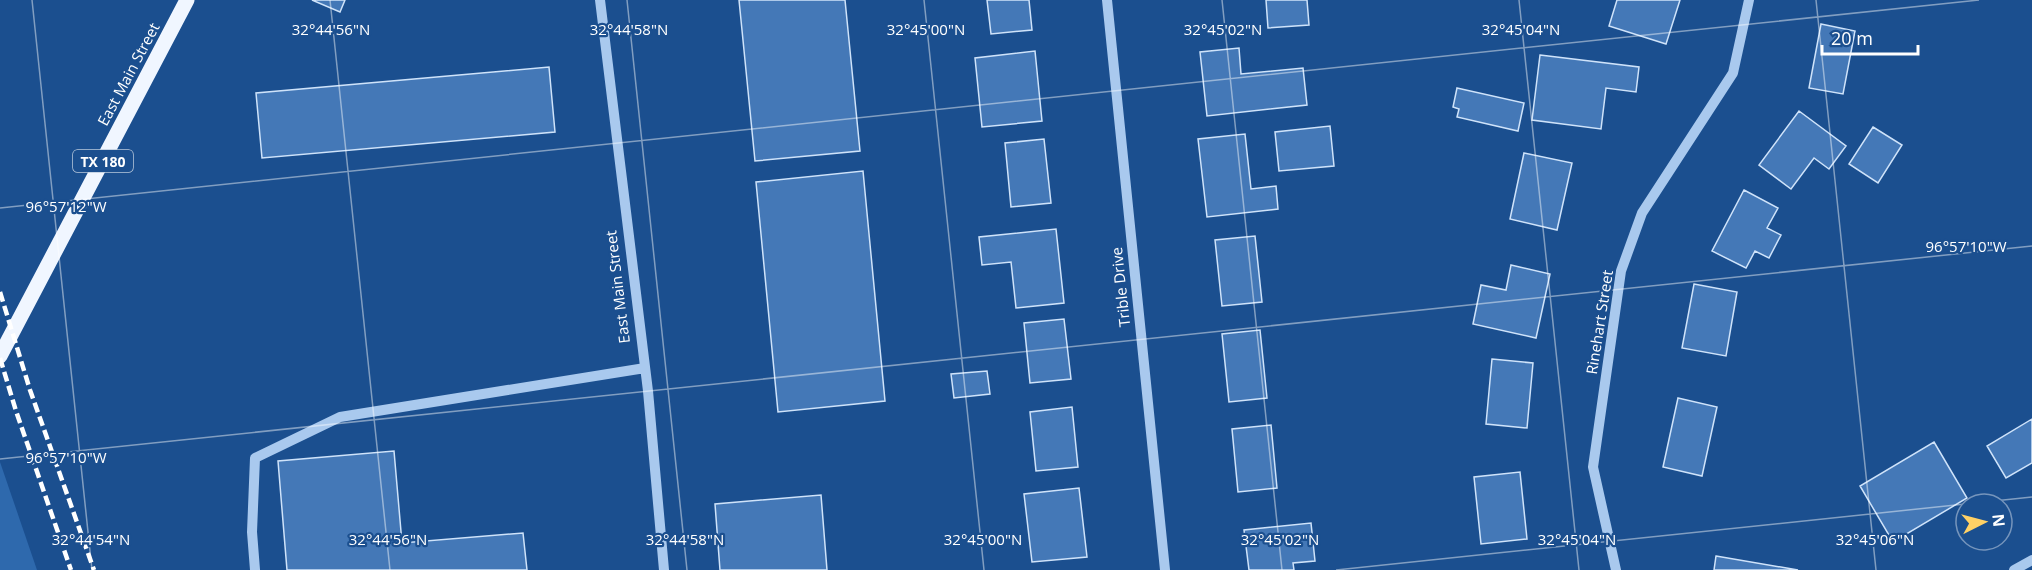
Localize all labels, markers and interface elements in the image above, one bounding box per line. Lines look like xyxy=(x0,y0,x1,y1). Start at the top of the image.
scale bar xyxy=(1822,18,1918,56)
street label: East Main Street xyxy=(92,19,164,129)
text: 32°44'56"N xyxy=(292,19,370,39)
text: 32°44'58"N xyxy=(590,19,668,39)
text: 32°45'00"N xyxy=(887,19,965,39)
text: 32°45'02"N xyxy=(1184,19,1262,39)
text: 32°45'04"N xyxy=(1482,19,1560,39)
text: 20 m xyxy=(1831,26,1873,50)
road number: TX 180 xyxy=(73,150,133,172)
text: 96°57'12"W xyxy=(26,196,107,216)
street label: East Main Street xyxy=(600,229,634,345)
text: 96°57'10"W xyxy=(1926,236,2007,256)
street label: Trible Drive xyxy=(1106,246,1134,328)
street label: Rinehart Street xyxy=(1581,268,1617,376)
text: 96°57'10"W xyxy=(26,447,107,467)
north arrow xyxy=(1954,492,2014,552)
text: N xyxy=(1987,513,2011,528)
text: 32°44'54"N xyxy=(52,529,130,549)
text: 32°44'56"N xyxy=(349,529,427,549)
text: 32°44'58"N xyxy=(646,529,724,549)
text: 32°45'00"N xyxy=(944,529,1022,549)
text: 32°45'02"N xyxy=(1241,529,1319,549)
text: 32°45'04"N xyxy=(1538,529,1616,549)
text: 32°45'06"N xyxy=(1836,529,1914,549)

